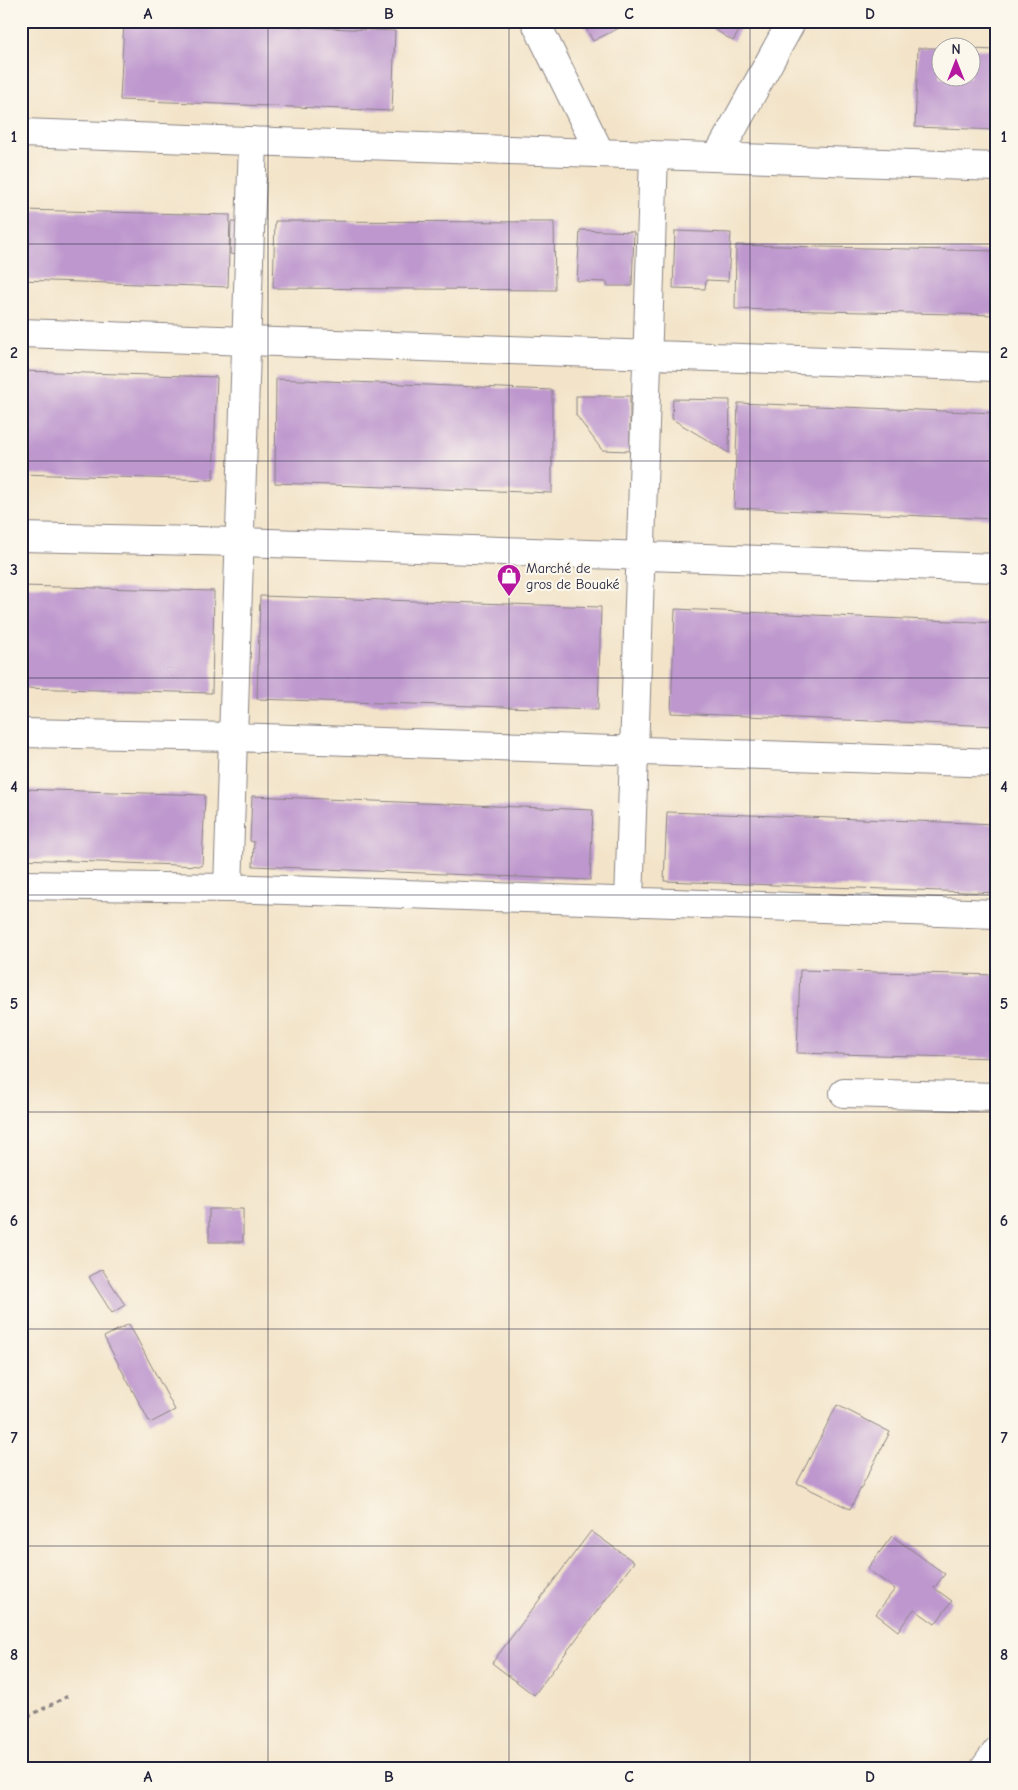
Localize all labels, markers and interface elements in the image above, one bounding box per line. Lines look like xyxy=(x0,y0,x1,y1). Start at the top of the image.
text: A xyxy=(144,5,153,23)
text: B xyxy=(384,5,394,23)
text: C xyxy=(624,5,634,23)
text: D xyxy=(865,5,875,23)
north arrow xyxy=(930,38,980,88)
text: N xyxy=(951,41,961,58)
text: 1 xyxy=(11,128,17,146)
text: 1 xyxy=(1001,128,1007,146)
text: 2 xyxy=(10,344,18,362)
text: 2 xyxy=(1000,344,1008,362)
place label: Marché de gros de Bouaké xyxy=(526,560,620,593)
text: 3 xyxy=(10,561,18,579)
text: 3 xyxy=(1000,561,1008,579)
shop icon: Marché de gros de Bouaké xyxy=(496,563,522,597)
text: 4 xyxy=(10,778,18,796)
text: 4 xyxy=(1000,778,1008,796)
text: 5 xyxy=(10,995,18,1013)
text: 5 xyxy=(1000,995,1008,1013)
text: 6 xyxy=(10,1212,18,1230)
text: 6 xyxy=(1000,1212,1008,1230)
text: 7 xyxy=(10,1429,18,1447)
text: 7 xyxy=(1000,1429,1008,1447)
text: 8 xyxy=(10,1646,18,1664)
text: 8 xyxy=(1000,1646,1008,1664)
text: A xyxy=(144,1768,153,1786)
text: B xyxy=(384,1768,394,1786)
text: C xyxy=(624,1768,634,1786)
text: D xyxy=(865,1768,875,1786)

